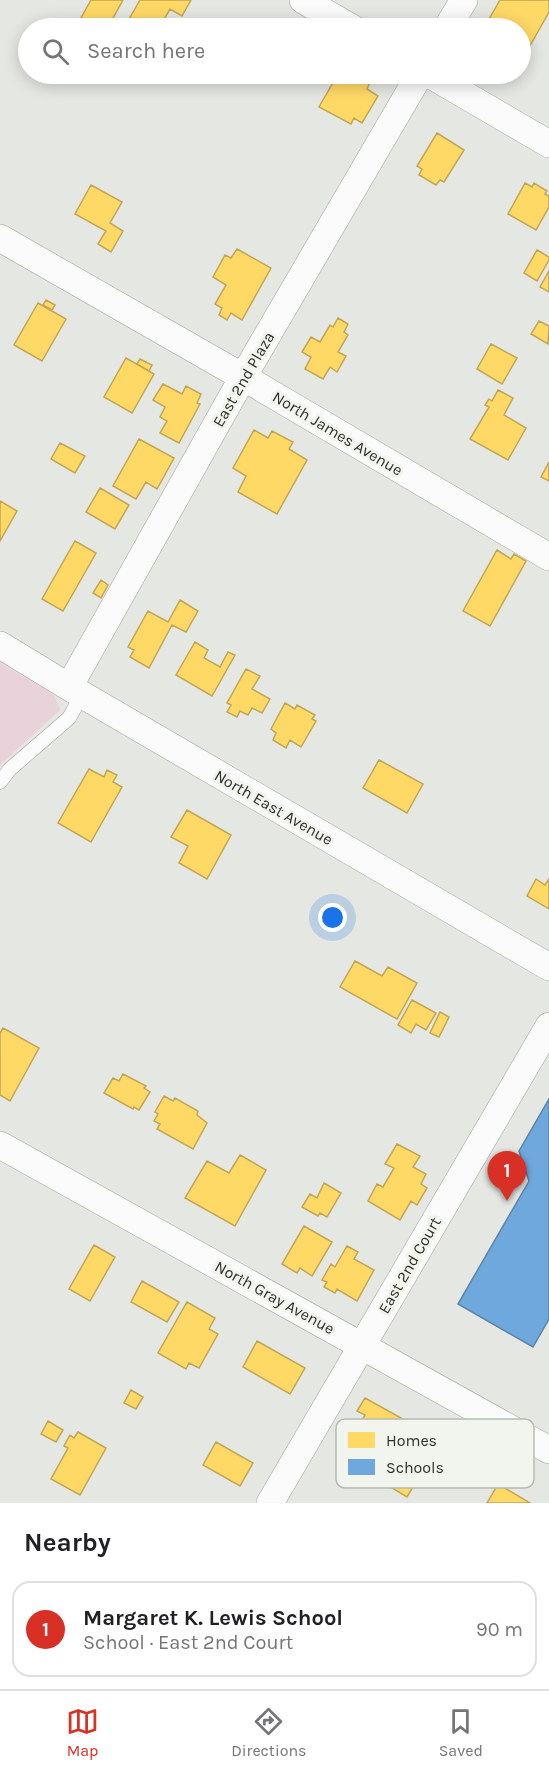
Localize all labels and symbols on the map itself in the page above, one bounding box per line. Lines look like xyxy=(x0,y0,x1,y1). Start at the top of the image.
street label: East 2nd Plaza xyxy=(209,328,278,430)
street label: North James Avenue xyxy=(269,387,406,480)
street label: North East Avenue xyxy=(211,766,336,849)
your location xyxy=(318,903,347,932)
pin: 1 xyxy=(488,1152,526,1201)
street label: East 2nd Court xyxy=(374,1214,445,1317)
street label: North Gray Avenue xyxy=(212,1257,338,1338)
legend xyxy=(336,1419,534,1488)
text: Homes xyxy=(386,1431,437,1450)
text: Schools xyxy=(386,1458,444,1477)

